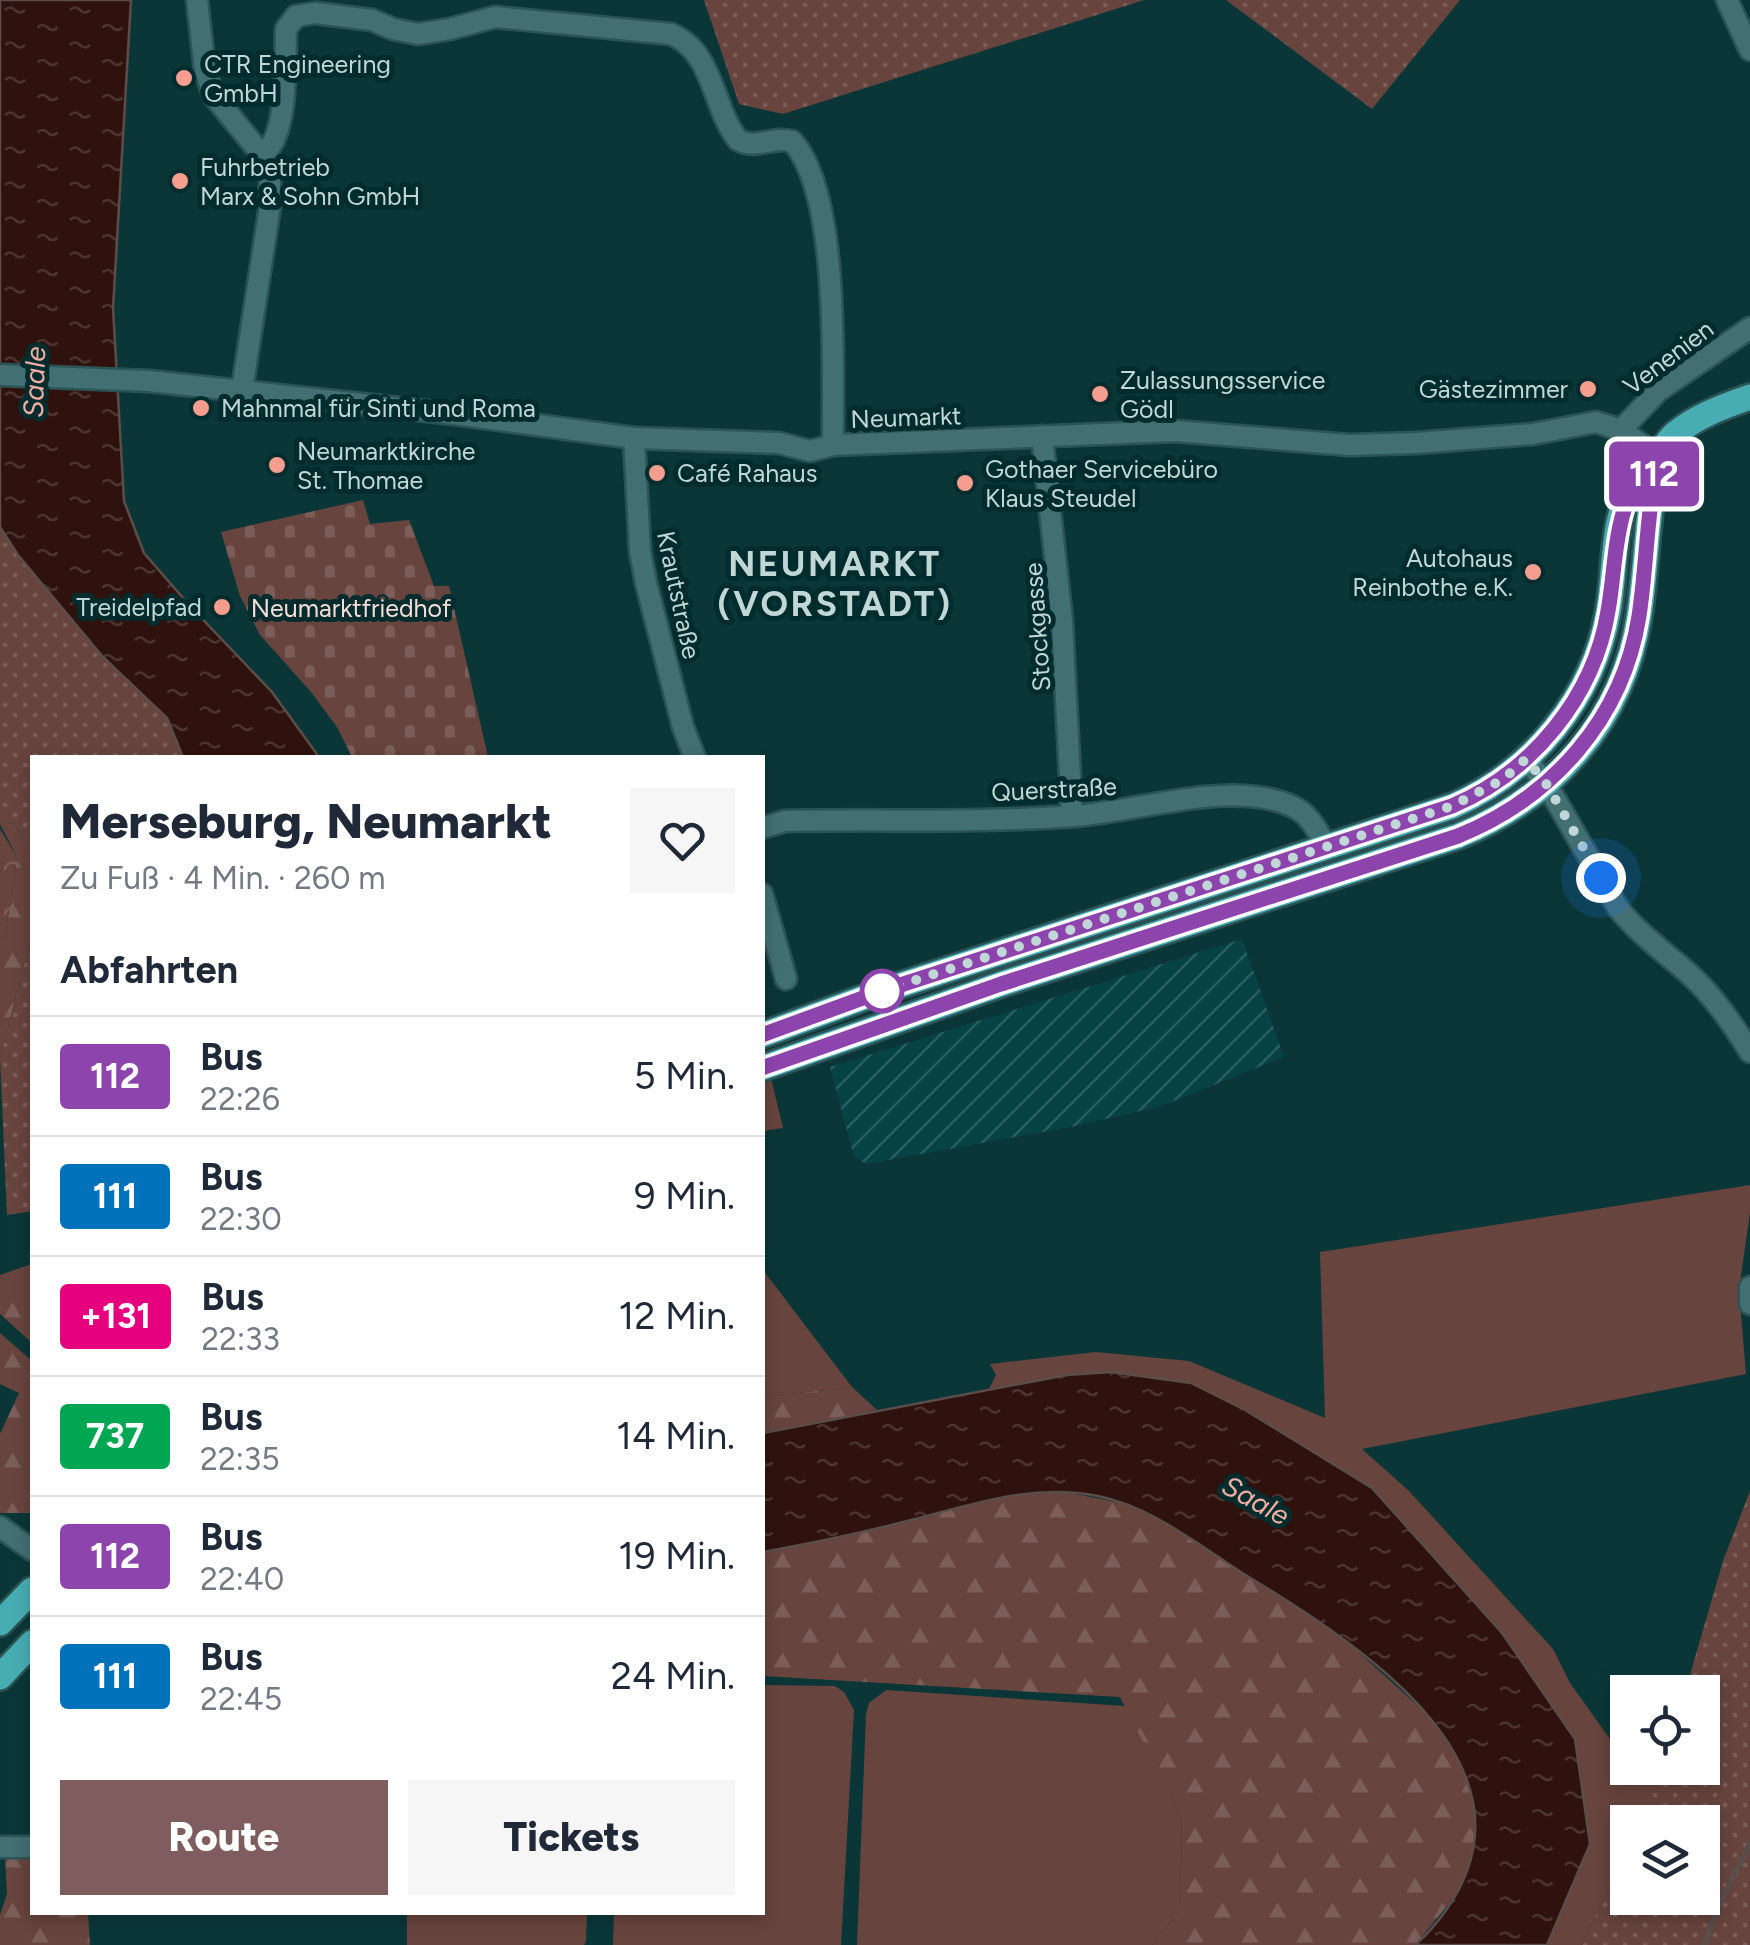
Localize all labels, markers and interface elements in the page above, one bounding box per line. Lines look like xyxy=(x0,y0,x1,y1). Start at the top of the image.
place label: CTR Engineering GmbH xyxy=(204,49,391,108)
marker: CTR Engineering GmbH xyxy=(173,67,195,89)
place label: Fuhrbetrieb Marx & Sohn GmbH xyxy=(200,152,420,211)
marker: Fuhrbetrieb Marx & Sohn GmbH xyxy=(169,170,191,192)
street label: Venenien xyxy=(1617,313,1719,401)
water label: Saale xyxy=(16,346,52,418)
place label: Zulassungsservice Gödl xyxy=(1120,365,1325,424)
place label: Gästezimmer xyxy=(1419,374,1569,404)
marker: Gästezimmer xyxy=(1577,378,1599,400)
marker: Zulassungsservice Gödl xyxy=(1089,383,1111,405)
place label: Mahnmal für Sinti und Roma xyxy=(221,393,536,423)
marker: Mahnmal für Sinti und Roma xyxy=(190,397,212,419)
street label: Neumarkt xyxy=(850,400,962,434)
place label: Neumarktkirche St. Thomae xyxy=(297,436,476,495)
line badge: 112 xyxy=(1596,442,1712,506)
text: 112 xyxy=(1629,453,1679,495)
marker: Neumarktkirche St. Thomae xyxy=(266,454,288,476)
place label: Gothaer Servicebüro Klaus Steudel xyxy=(985,454,1218,513)
place label: Café Rahaus xyxy=(677,458,817,488)
marker: Café Rahaus xyxy=(646,462,668,484)
marker: Gothaer Servicebüro Klaus Steudel xyxy=(954,472,976,494)
street label: Krautstraße xyxy=(651,528,707,662)
district label: NEUMARKT (VORSTADT) xyxy=(717,543,953,625)
place label: Autohaus Reinbothe e.K. xyxy=(1352,543,1513,602)
marker: Autohaus Reinbothe e.K. xyxy=(1522,561,1544,583)
street label: Stockgasse xyxy=(1018,562,1056,692)
place label: Treidelpfad xyxy=(76,592,202,622)
park label: Neumarktfriedhof xyxy=(251,593,452,623)
marker: Treidelpfad xyxy=(211,596,233,618)
street label: Querstraße xyxy=(990,771,1118,807)
button: heart xyxy=(630,788,735,893)
text: Merseburg, Neumarkt xyxy=(60,792,552,850)
your location xyxy=(1576,853,1626,903)
text: Zu Fuß · 4 Min. · 260 m xyxy=(60,859,386,897)
text: Abfahrten xyxy=(60,947,238,993)
unlabelled marker xyxy=(861,970,903,1012)
text: Bus xyxy=(200,1034,263,1080)
text: 5 Min. xyxy=(634,1053,735,1099)
text: 112 xyxy=(90,1055,140,1097)
text: 22:26 xyxy=(200,1080,280,1118)
text: Bus xyxy=(200,1154,263,1200)
text: 9 Min. xyxy=(634,1173,735,1219)
text: 111 xyxy=(93,1175,137,1217)
text: 22:30 xyxy=(200,1200,282,1238)
text: Bus xyxy=(201,1274,264,1320)
text: 12 Min. xyxy=(619,1293,735,1339)
text: +131 xyxy=(80,1295,151,1337)
text: 22:33 xyxy=(201,1320,280,1358)
text: Bus xyxy=(200,1394,263,1440)
text: 14 Min. xyxy=(616,1413,735,1459)
text: 737 xyxy=(86,1415,144,1457)
text: 22:35 xyxy=(200,1440,280,1478)
water label: Saale xyxy=(1216,1468,1296,1532)
text: Bus xyxy=(200,1514,263,1560)
text: 19 Min. xyxy=(618,1533,735,1579)
text: 112 xyxy=(90,1535,140,1577)
text: 22:40 xyxy=(200,1560,284,1598)
text: Bus xyxy=(200,1634,263,1680)
text: 24 Min. xyxy=(611,1653,735,1699)
text: 111 xyxy=(93,1655,137,1697)
map controls xyxy=(1610,1675,1720,1915)
button: locate xyxy=(1610,1675,1720,1785)
text: 22:45 xyxy=(200,1680,282,1718)
button: Route xyxy=(60,1780,388,1895)
button: Tickets xyxy=(408,1780,735,1895)
button: layers xyxy=(1610,1805,1720,1915)

